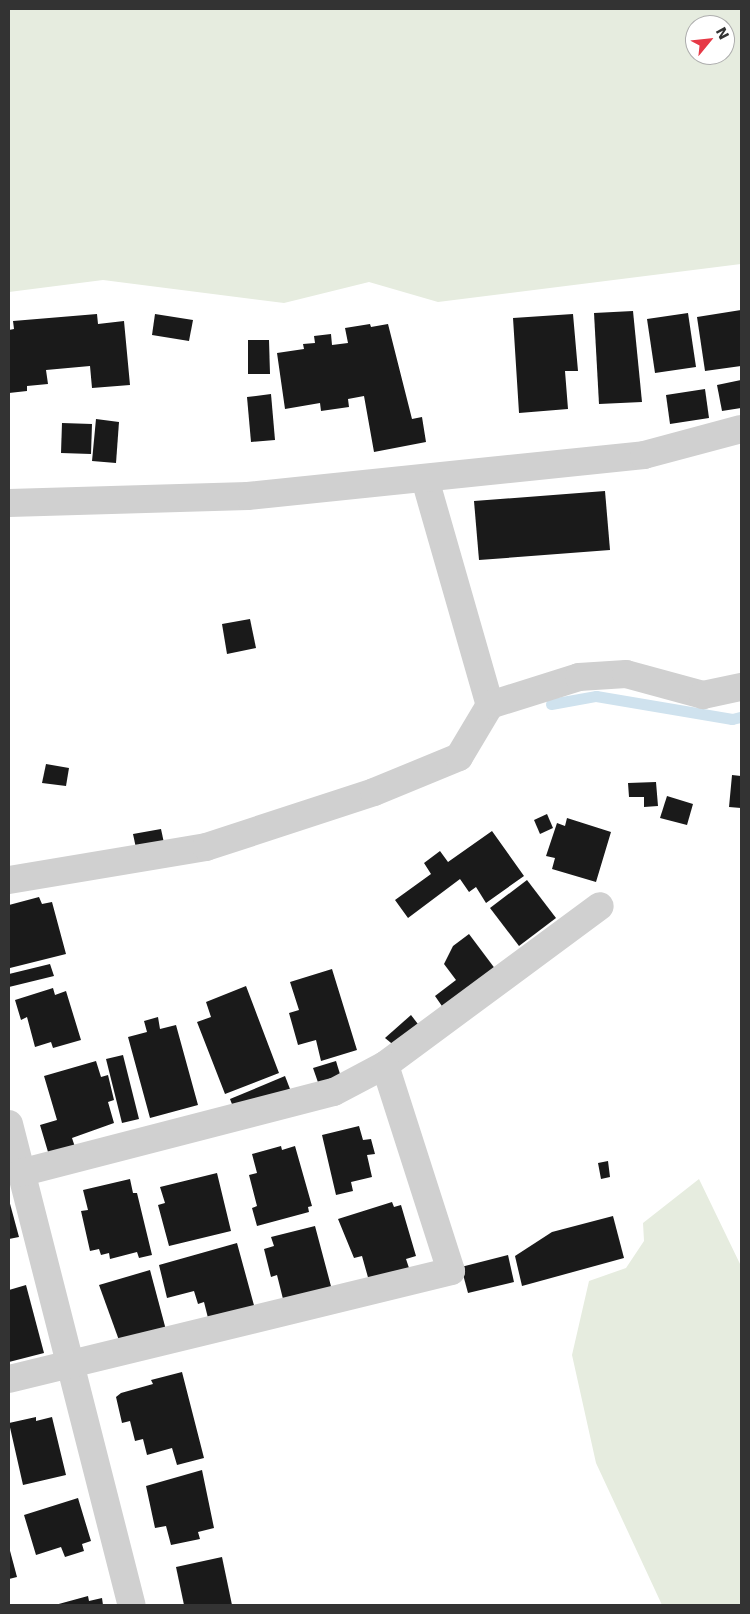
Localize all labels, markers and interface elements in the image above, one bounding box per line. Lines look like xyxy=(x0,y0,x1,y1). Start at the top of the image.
north arrow xyxy=(685,15,735,65)
text: N xyxy=(713,24,732,42)

